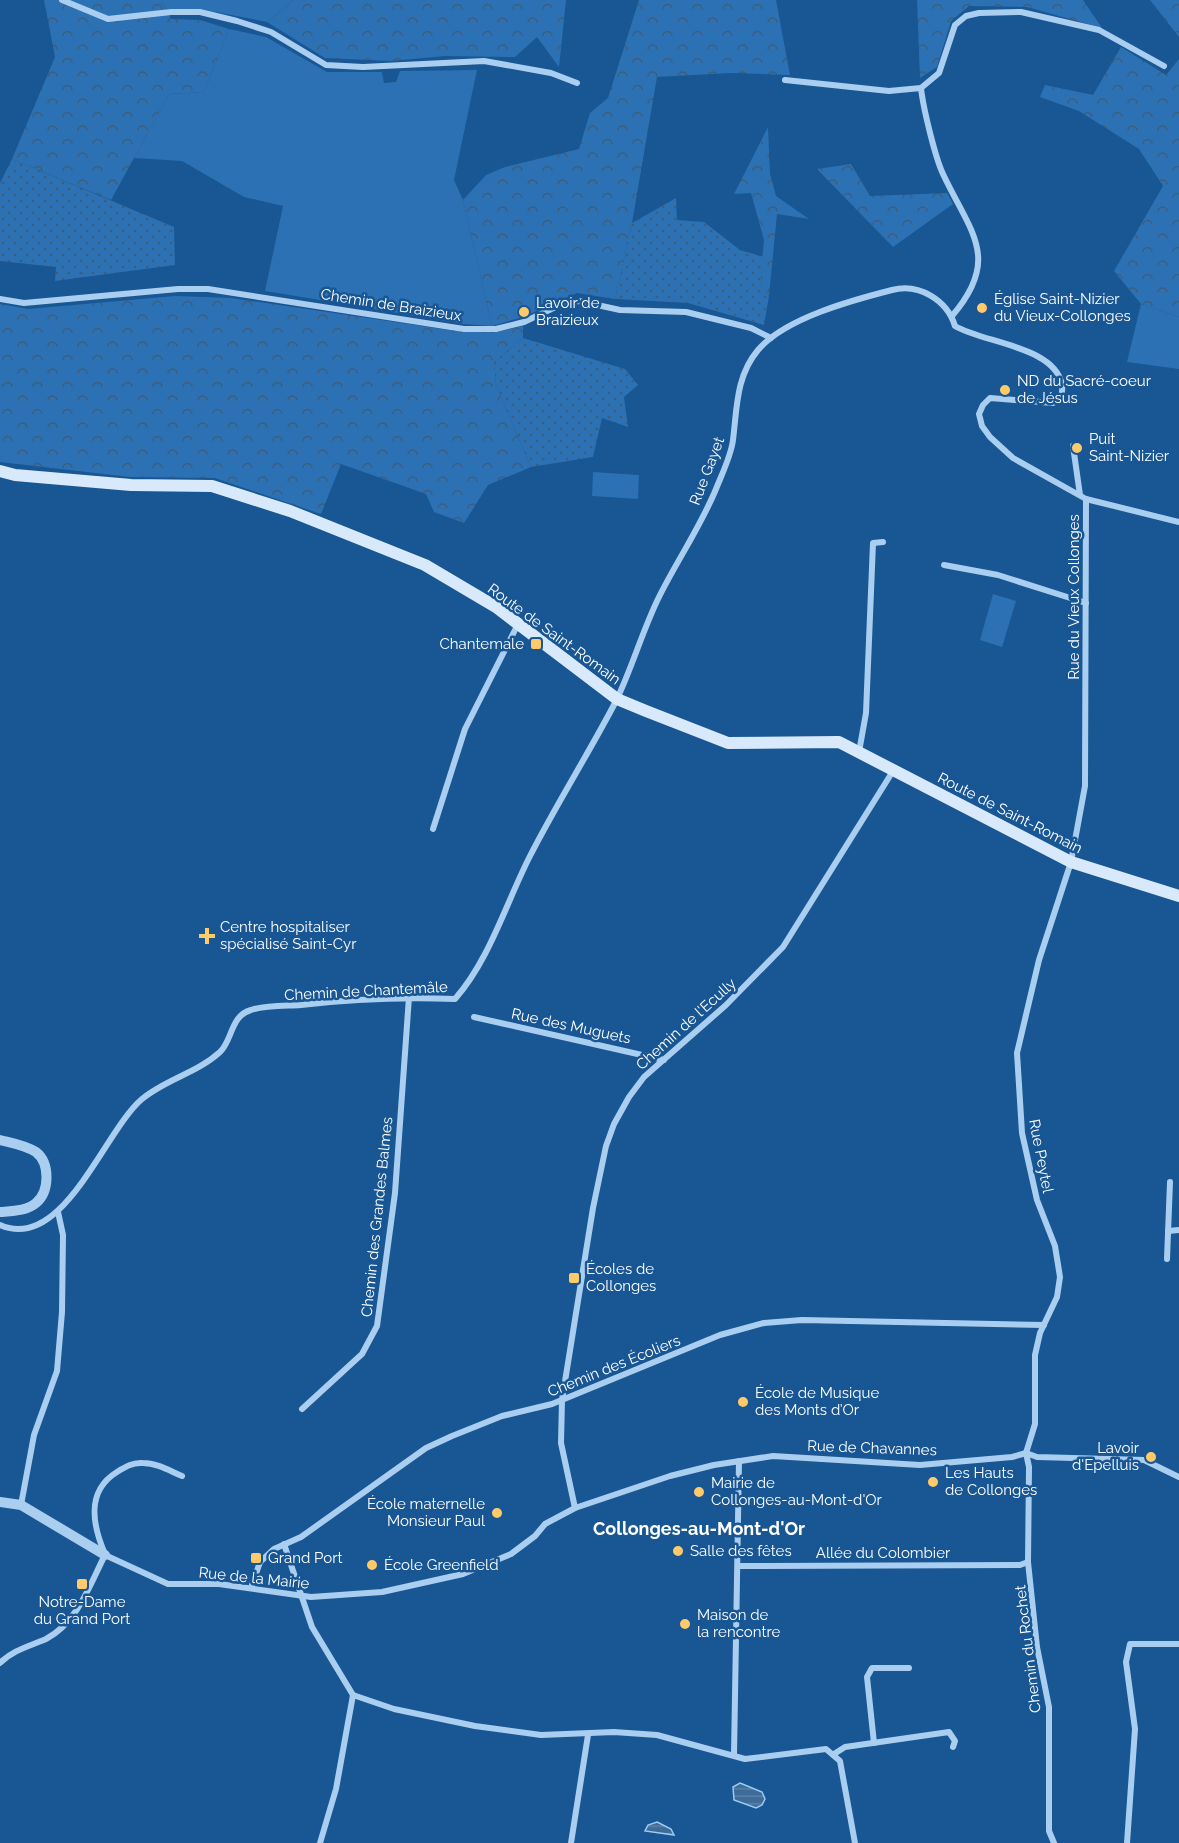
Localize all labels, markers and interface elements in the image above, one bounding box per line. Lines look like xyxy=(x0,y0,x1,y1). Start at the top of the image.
street label: Chemin de Braizieux xyxy=(319,285,463,325)
place label: Église Saint-Nizier du Vieux-Collonges xyxy=(994,290,1131,325)
place label: Lavoir de Braizieux xyxy=(536,294,600,329)
marker: Église Saint-Nizier du Vieux-Collonges xyxy=(975,301,989,315)
marker: Lavoir de Braizieux xyxy=(517,305,531,319)
place label: ND du Sacré-coeur de Jésus xyxy=(1017,372,1152,407)
marker: ND du Sacré-coeur de Jésus xyxy=(998,383,1012,397)
place label: Puit Saint-Nizier xyxy=(1089,430,1170,465)
street label: Rue Gayet xyxy=(686,434,728,508)
marker: Puit Saint-Nizier xyxy=(1070,441,1084,455)
street label: Rue du Vieux Collonges xyxy=(1065,514,1083,680)
street label: Route de Saint-Romain xyxy=(484,580,624,688)
place label: Chantemale xyxy=(440,635,524,653)
marker: Chantemale xyxy=(529,637,543,651)
street label: Route de Saint-Romain xyxy=(935,769,1085,857)
place label: Centre hospitaliser spécialisé Saint-Cyr xyxy=(220,918,357,953)
marker: Centre hospitaliser spécialisé Saint-Cyr xyxy=(198,927,216,945)
street label: Chemin de l'Ecully xyxy=(632,974,740,1074)
street label: Chemin de Chantemâle xyxy=(284,978,448,1004)
street label: Rue des Muguets xyxy=(510,1005,632,1047)
street label: Chemin des Grandes Balmes xyxy=(358,1116,396,1318)
street label: Rue Peytel xyxy=(1025,1118,1057,1195)
place label: Écoles de Collonges xyxy=(586,1260,656,1295)
marker: Écoles de Collonges xyxy=(567,1271,581,1285)
street label: Chemin des Écoliers xyxy=(545,1331,683,1401)
place label: École de Musique des Monts d’Or xyxy=(755,1384,879,1419)
marker: École de Musique des Monts d’Or xyxy=(736,1395,750,1409)
street label: Rue de Chavannes xyxy=(807,1437,937,1459)
place label: Lavoir d'Epelluis xyxy=(1072,1439,1140,1474)
marker: Lavoir d'Epelluis xyxy=(1144,1450,1158,1464)
place label: Les Hauts de Collonges xyxy=(945,1464,1037,1499)
place label: Mairie de Collonges-au-Mont-d'Or xyxy=(711,1474,883,1509)
marker: Les Hauts de Collonges xyxy=(926,1475,940,1489)
marker: Mairie de Collonges-au-Mont-d'Or xyxy=(692,1485,706,1499)
place label: École maternelle Monsieur Paul xyxy=(367,1495,486,1530)
marker: École maternelle Monsieur Paul xyxy=(490,1506,504,1520)
district label: Collonges-au-Mont-d'Or xyxy=(593,1518,805,1539)
place label: Salle des fêtes xyxy=(690,1542,792,1560)
marker: Salle des fêtes xyxy=(671,1544,685,1558)
street label: Allée du Colombier xyxy=(816,1544,951,1562)
place label: Grand Port xyxy=(268,1549,342,1567)
marker: Grand Port xyxy=(249,1551,263,1565)
place label: École Greenfield xyxy=(384,1556,499,1574)
marker: École Greenfield xyxy=(365,1558,379,1572)
street label: Rue de la Mairie xyxy=(198,1563,310,1593)
marker: Notre-Dame du Grand Port xyxy=(75,1577,89,1591)
street label: Chemin du Rochet xyxy=(1011,1584,1045,1714)
place label: Notre-Dame du Grand Port xyxy=(34,1593,130,1628)
place label: Maison de la rencontre xyxy=(697,1606,780,1641)
marker: Maison de la rencontre xyxy=(678,1617,692,1631)

